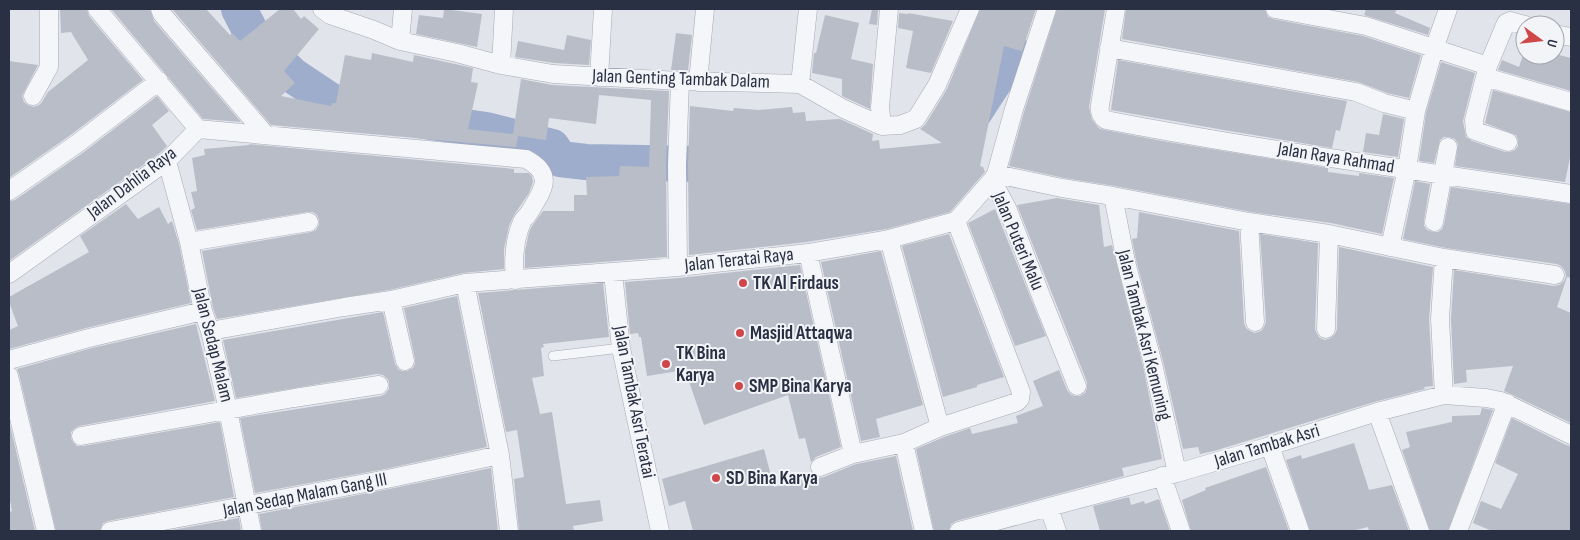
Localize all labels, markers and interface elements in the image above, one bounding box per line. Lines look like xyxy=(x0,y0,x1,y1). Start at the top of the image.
north arrow xyxy=(1515,15,1565,65)
text: U xyxy=(1543,38,1561,49)
street label: Jalan Genting Tambak Dalam xyxy=(591,64,770,94)
street label: Jalan Raya Rahmad xyxy=(1275,137,1396,179)
street label: Jalan Dahlia Raya xyxy=(82,142,181,225)
street label: Jalan Puteri Malu xyxy=(987,187,1049,294)
street label: Jalan Teratai Raya xyxy=(682,243,795,277)
street label: Jalan Tambak Asri Kemuning xyxy=(1111,246,1176,423)
place label: TK Al Firdaus xyxy=(753,272,839,295)
marker: TK Al Firdaus xyxy=(737,277,749,289)
street label: Jalan Sedap Malam xyxy=(187,285,238,404)
place label: Masjid Attaqwa xyxy=(750,322,852,345)
street label: Jalan Tambak Asri Teratai xyxy=(608,323,660,480)
marker: Masjid Attaqwa xyxy=(734,327,746,339)
place label: TK Bina Karya xyxy=(676,342,726,387)
marker: TK Bina Karya xyxy=(660,358,672,370)
place label: SMP Bina Karya xyxy=(749,375,852,398)
marker: SMP Bina Karya xyxy=(733,380,745,392)
street label: Jalan Tambak Asri xyxy=(1211,419,1322,473)
place label: SD Bina Karya xyxy=(726,467,818,490)
street label: Jalan Sedap Malam Gang III xyxy=(220,468,389,522)
marker: SD Bina Karya xyxy=(710,472,722,484)

